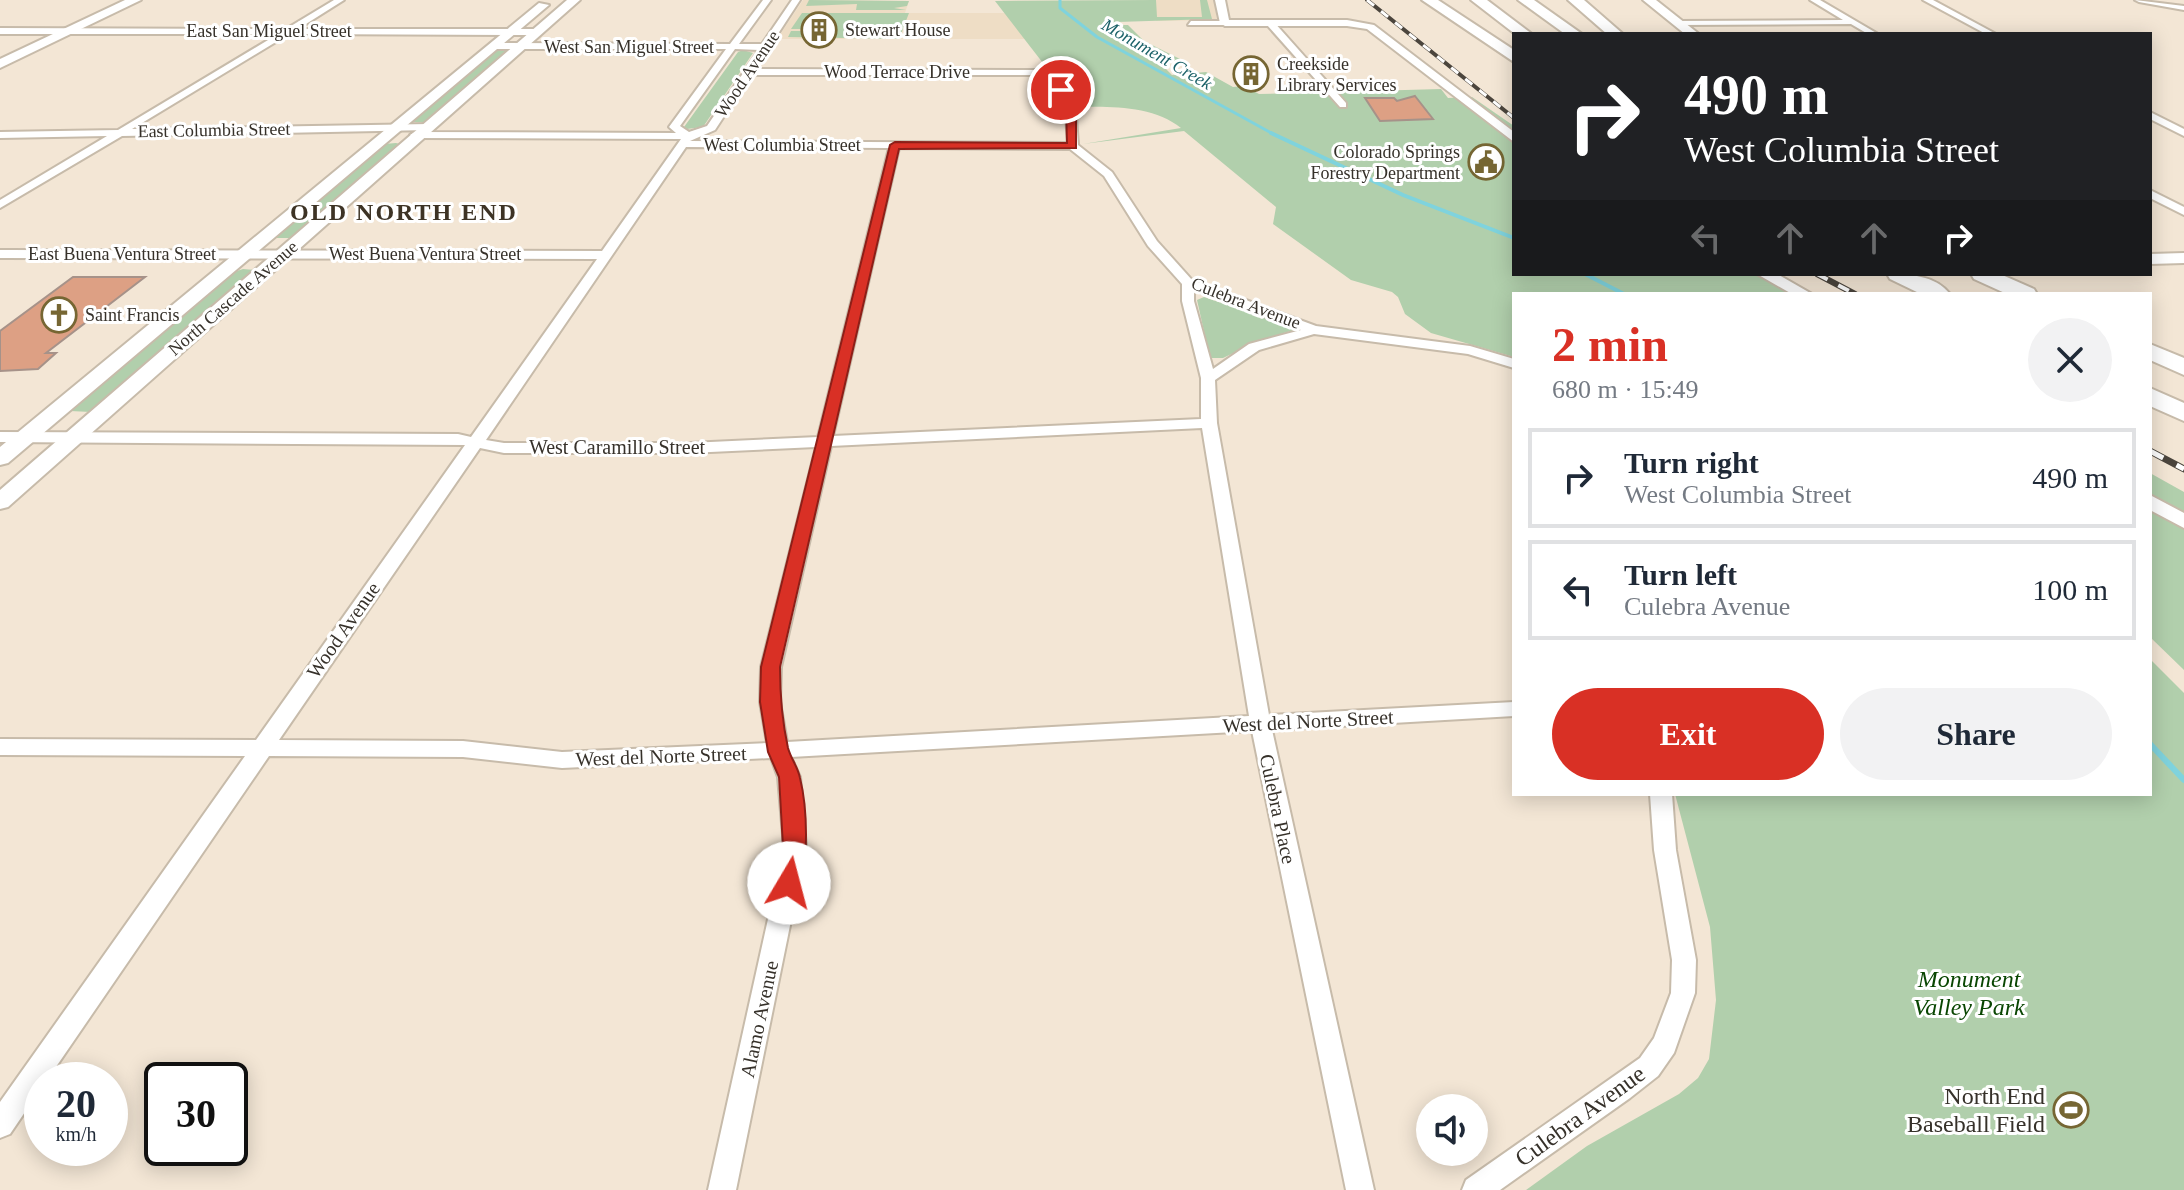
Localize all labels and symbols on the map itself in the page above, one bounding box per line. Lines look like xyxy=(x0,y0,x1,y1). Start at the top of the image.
building icon: Stewart House xyxy=(800,11,838,49)
water label: Monument Creek xyxy=(1098,14,1216,94)
place label: Stewart House xyxy=(845,20,950,40)
street label: East San Miguel Street xyxy=(186,21,352,41)
street label: Wood Avenue xyxy=(711,27,783,121)
street label: West San Miguel Street xyxy=(544,37,714,57)
place label: Creekside Library Services xyxy=(1277,54,1396,95)
building icon: Creekside Library Services xyxy=(1232,55,1270,93)
pin xyxy=(1027,56,1095,124)
street label: Wood Terrace Drive xyxy=(824,62,970,82)
street label: East Columbia Street xyxy=(137,119,291,141)
street label: West Columbia Street xyxy=(703,135,861,155)
place label: Colorado Springs Forestry Department xyxy=(1311,142,1460,183)
public building icon: Colorado Springs Forestry Department xyxy=(1467,143,1505,181)
district label: OLD NORTH END xyxy=(290,199,518,225)
street label: North Cascade Avenue xyxy=(164,236,302,360)
street label: East Buena Ventura Street xyxy=(28,244,216,264)
street label: West Buena Ventura Street xyxy=(329,244,521,264)
street label: Culebra Avenue xyxy=(1189,273,1303,333)
church icon: Saint Francis xyxy=(40,296,78,334)
place label: Saint Francis xyxy=(85,305,180,325)
street label: West Caramillo Street xyxy=(529,436,706,458)
street label: Wood Avenue xyxy=(302,578,384,682)
street label: West del Norte Street xyxy=(1222,706,1394,736)
street label: West del Norte Street xyxy=(575,742,747,770)
street label: Culebra Place xyxy=(1256,752,1300,866)
position arrow xyxy=(747,841,831,925)
street label: Alamo Avenue xyxy=(736,958,782,1080)
park label: Monument Valley Park xyxy=(1913,966,2025,1020)
street label: Culebra Avenue xyxy=(1510,1060,1650,1172)
speed limit sign: 30 xyxy=(144,1062,248,1166)
place label: North End Baseball Field xyxy=(1907,1083,2045,1137)
sports icon: North End Baseball Field xyxy=(2052,1091,2090,1129)

